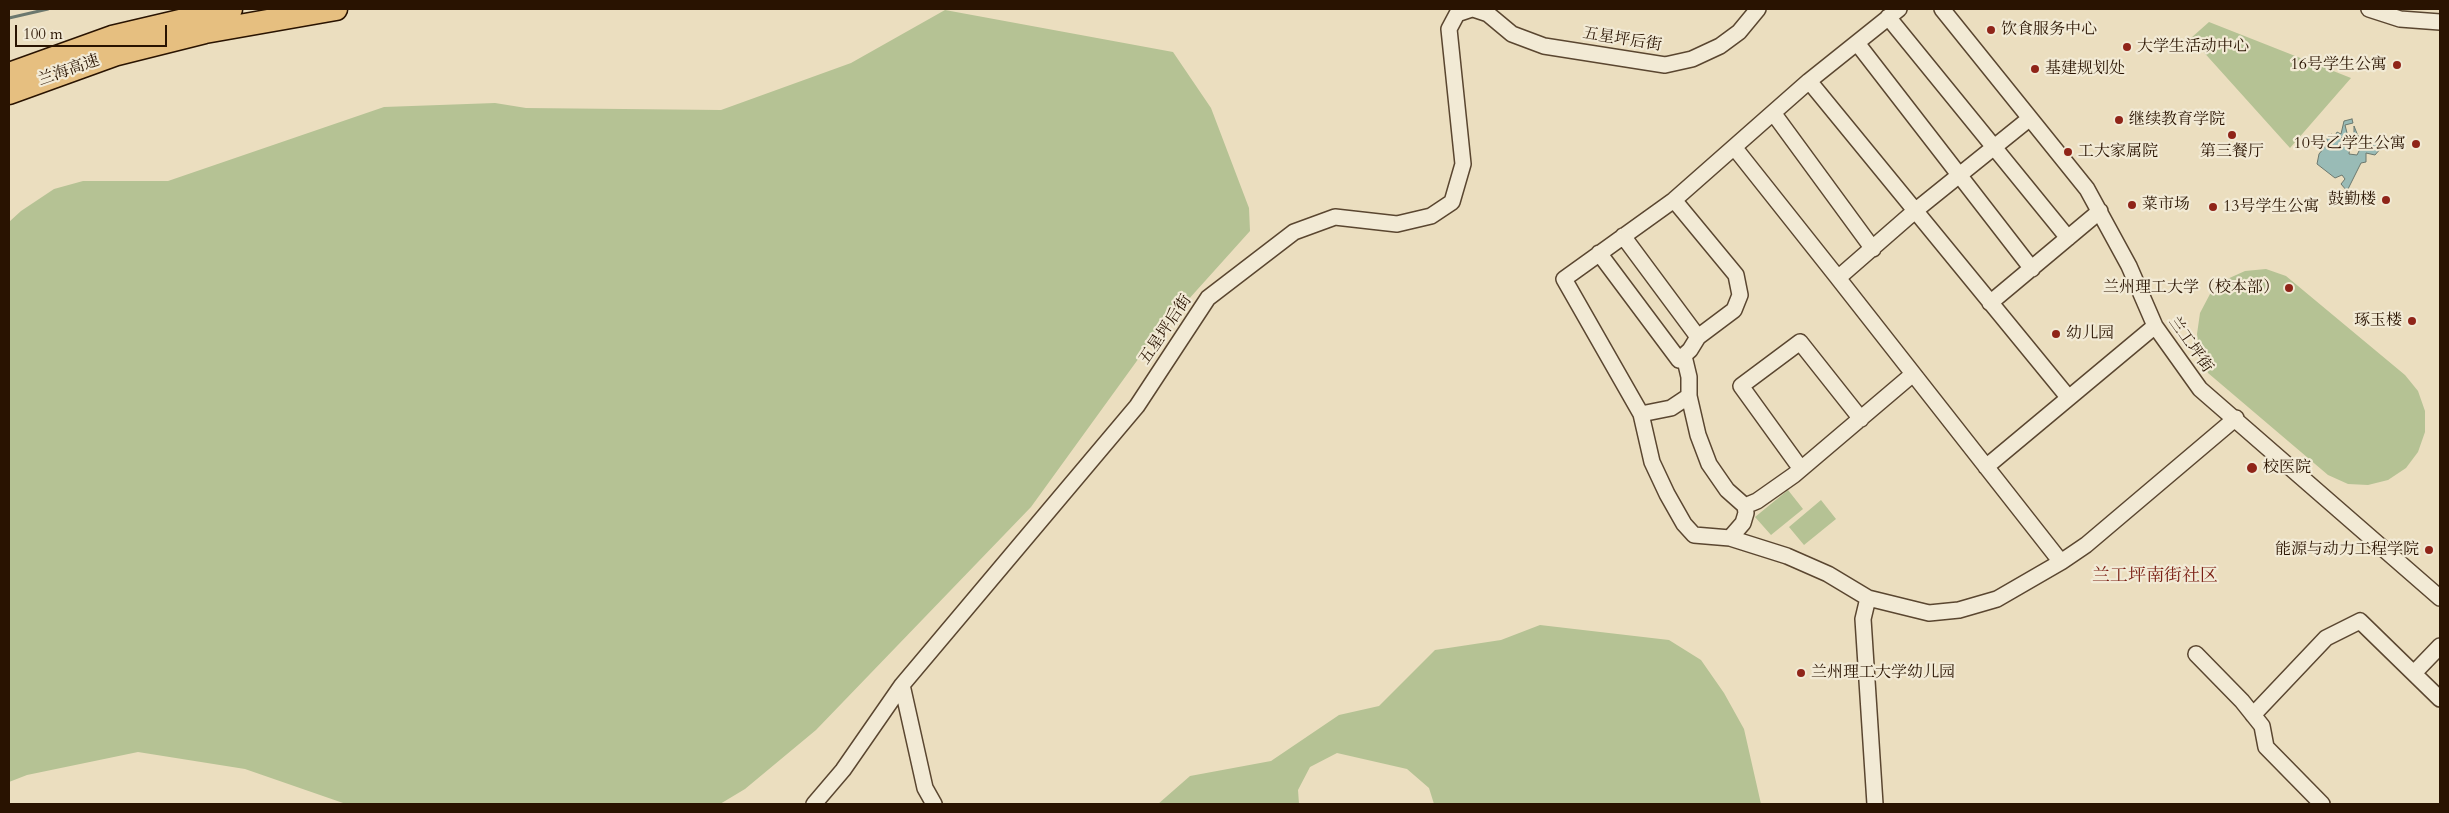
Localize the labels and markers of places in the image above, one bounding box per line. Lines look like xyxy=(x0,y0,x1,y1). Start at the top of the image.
place label: 饮食服务中心 xyxy=(2001,20,2097,40)
marker: 饮食服务中心 xyxy=(1985,24,1997,36)
place label: 大学生活动中心 xyxy=(2137,37,2249,57)
marker: 大学生活动中心 xyxy=(2121,41,2133,53)
place label: 16号学生公寓 xyxy=(2291,55,2387,75)
place label: 基建规划处 xyxy=(2045,59,2125,79)
marker: 16号学生公寓 xyxy=(2391,59,2403,71)
marker: 基建规划处 xyxy=(2029,63,2041,75)
place label: 继续教育学院 xyxy=(2129,110,2225,130)
marker: 继续教育学院 xyxy=(2113,114,2125,126)
marker: 第三餐厅 xyxy=(2226,129,2238,141)
place label: 10号乙学生公寓 xyxy=(2294,134,2406,154)
marker: 10号乙学生公寓 xyxy=(2410,138,2422,150)
place label: 工大家属院 xyxy=(2078,142,2158,162)
place label: 第三餐厅 xyxy=(2200,142,2264,162)
marker: 工大家属院 xyxy=(2062,146,2074,158)
place label: 鼓勤楼 xyxy=(2328,190,2376,210)
marker: 鼓勤楼 xyxy=(2380,194,2392,206)
place label: 菜市场 xyxy=(2142,195,2190,215)
place label: 13号学生公寓 xyxy=(2223,197,2319,217)
marker: 菜市场 xyxy=(2126,199,2138,211)
marker: 13号学生公寓 xyxy=(2207,201,2219,213)
place label: 兰州理工大学（校本部） xyxy=(2103,278,2279,298)
marker: 兰州理工大学（校本部） xyxy=(2283,282,2295,294)
place label: 琢玉楼 xyxy=(2354,311,2402,331)
marker: 琢玉楼 xyxy=(2406,315,2418,327)
place label: 幼儿园 xyxy=(2066,324,2114,344)
marker: 幼儿园 xyxy=(2050,328,2062,340)
place label: 校医院 xyxy=(2263,458,2311,478)
marker: 校医院 xyxy=(2245,461,2259,475)
place label: 能源与动力工程学院 xyxy=(2275,540,2419,560)
marker: 能源与动力工程学院 xyxy=(2423,544,2435,556)
place label: 兰州理工大学幼儿园 xyxy=(1811,663,1955,683)
marker: 兰州理工大学幼儿园 xyxy=(1795,667,1807,679)

